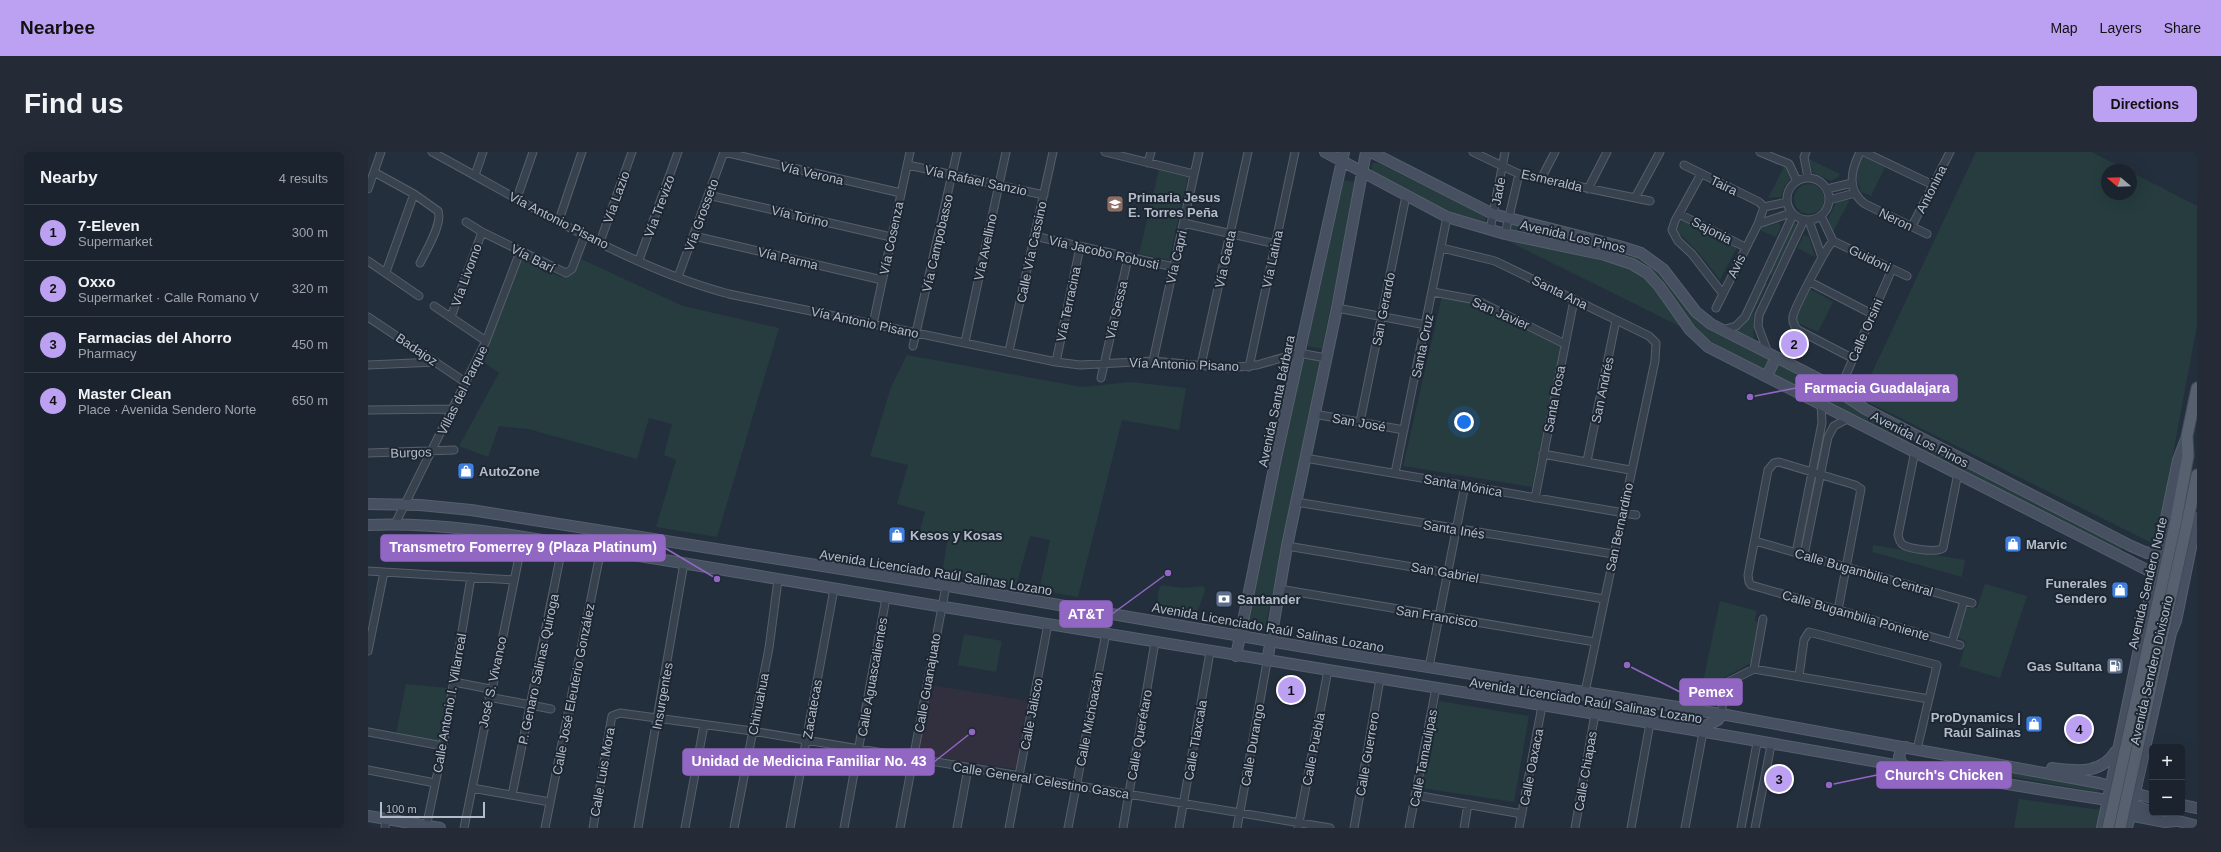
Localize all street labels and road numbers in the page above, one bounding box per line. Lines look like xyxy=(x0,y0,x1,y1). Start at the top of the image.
street label: Vía Verona xyxy=(779,159,846,188)
street label: Vía Rafael Sanzio xyxy=(923,162,1028,199)
street label: Antonina xyxy=(1913,162,1950,215)
street label: Esmeralda xyxy=(1520,166,1585,195)
street label: Vía Lazio xyxy=(600,169,633,225)
street label: Vía Trevizo xyxy=(641,173,678,239)
street label: Taira xyxy=(1708,173,1740,199)
street label: Jade xyxy=(1488,176,1509,206)
street label: Vía Grosseto xyxy=(681,177,721,253)
street label: Vía Antonio Pisano xyxy=(506,189,611,252)
street label: Vía Campobasso xyxy=(919,193,956,293)
street label: Vía Cosenza xyxy=(876,199,907,276)
street label: Calle Vía Cassino xyxy=(1013,200,1050,304)
street label: Vía Torino xyxy=(770,203,830,230)
street label: Neron xyxy=(1877,205,1915,234)
street label: Vía Avellino xyxy=(971,212,1000,282)
street label: Sajonia xyxy=(1689,214,1735,247)
street label: Avenida Los Pinos xyxy=(1519,217,1627,256)
street label: Vía Gaeta xyxy=(1212,228,1239,289)
street label: Vía Latina xyxy=(1259,228,1286,289)
street label: Vía Capri xyxy=(1163,229,1190,285)
street label: Vía Jacobo Robusti xyxy=(1047,232,1161,272)
street label: Vía Barí xyxy=(508,241,557,276)
street label: Vía Livorno xyxy=(448,242,485,309)
street label: Guidoni xyxy=(1846,242,1893,275)
street label: Vía Parma xyxy=(756,244,820,273)
street label: Avis xyxy=(1724,252,1749,280)
street label: Vía Terracina xyxy=(1053,264,1084,343)
street label: San Gerardo xyxy=(1369,271,1398,347)
street label: Santa Ana xyxy=(1530,273,1591,313)
street label: Vía Sessa xyxy=(1103,279,1131,341)
street label: San Javier xyxy=(1470,294,1533,333)
street label: Calle Orsini xyxy=(1845,296,1886,364)
street label: Vía Antonio Pisano xyxy=(810,304,920,341)
street label: Santa Cruz xyxy=(1408,313,1437,379)
street label: Badajoz xyxy=(393,330,440,369)
street label: Avenida Santa Bárbara xyxy=(1255,333,1298,468)
street label: Villas del Parque xyxy=(434,343,491,437)
street label: Vía Antonio Pisano xyxy=(1129,355,1239,374)
street label: San Andrés xyxy=(1588,355,1617,425)
street label: Santa Rosa xyxy=(1541,364,1568,434)
street label: Avenida Los Pinos xyxy=(1868,408,1971,471)
street label: San José xyxy=(1331,410,1387,435)
street label: Burgos xyxy=(390,444,432,461)
street label: Santa Mónica xyxy=(1422,471,1504,500)
street label: San Bernardino xyxy=(1603,481,1636,573)
street label: Avenida Sendero Norte xyxy=(2125,516,2170,651)
street label: Santa Inés xyxy=(1422,517,1486,542)
street label: Calle Bugambilia Central xyxy=(1793,546,1935,599)
street label: Avenida Licenciado Raúl Salinas Lozano xyxy=(819,547,1053,598)
street label: San Gabriel xyxy=(1410,559,1480,586)
street label: Calle Bugambilia Poniente xyxy=(1781,587,1931,644)
street label: P. Genaro Salinas Quiroga xyxy=(515,592,562,746)
street label: Avenida Sendero Divisorio xyxy=(2127,594,2176,746)
street label: Avenida Licenciado Raúl Salinas Lozano xyxy=(1151,600,1385,655)
street label: Calle José Eleuterio González xyxy=(550,602,597,776)
street label: San Francisco xyxy=(1395,603,1479,630)
street label: Calle Aguascalientes xyxy=(855,616,890,738)
street label: Calle Antonio I. Villarreal xyxy=(430,632,469,774)
street label: Calle Guanajuato xyxy=(911,632,944,734)
street label: José S. Vivanco xyxy=(475,635,509,729)
street label: Insurgentes xyxy=(649,661,676,731)
street label: Calle Michoacán xyxy=(1073,670,1106,768)
street label: Chihuahua xyxy=(745,671,772,736)
street label: Avenida Licenciado Raúl Salinas Lozano xyxy=(1469,675,1703,726)
street label: Calle Jalisco xyxy=(1017,677,1046,751)
street label: Zacatecas xyxy=(800,678,825,740)
street label: Calle Querétaro xyxy=(1124,689,1155,782)
street label: Calle Tlaxcala xyxy=(1181,698,1210,781)
street label: Calle Durango xyxy=(1238,703,1267,787)
street label: Calle Tamaulipas xyxy=(1407,708,1440,808)
street label: Calle Puebla xyxy=(1299,711,1328,787)
street label: Calle Guerrero xyxy=(1353,711,1382,797)
street label: Calle Luis Mora xyxy=(587,726,618,818)
street label: Calle Oaxaca xyxy=(1517,727,1546,807)
street label: Calle Chiapas xyxy=(1571,729,1600,812)
street label: Calle General Celestino Gasca xyxy=(952,759,1131,802)

